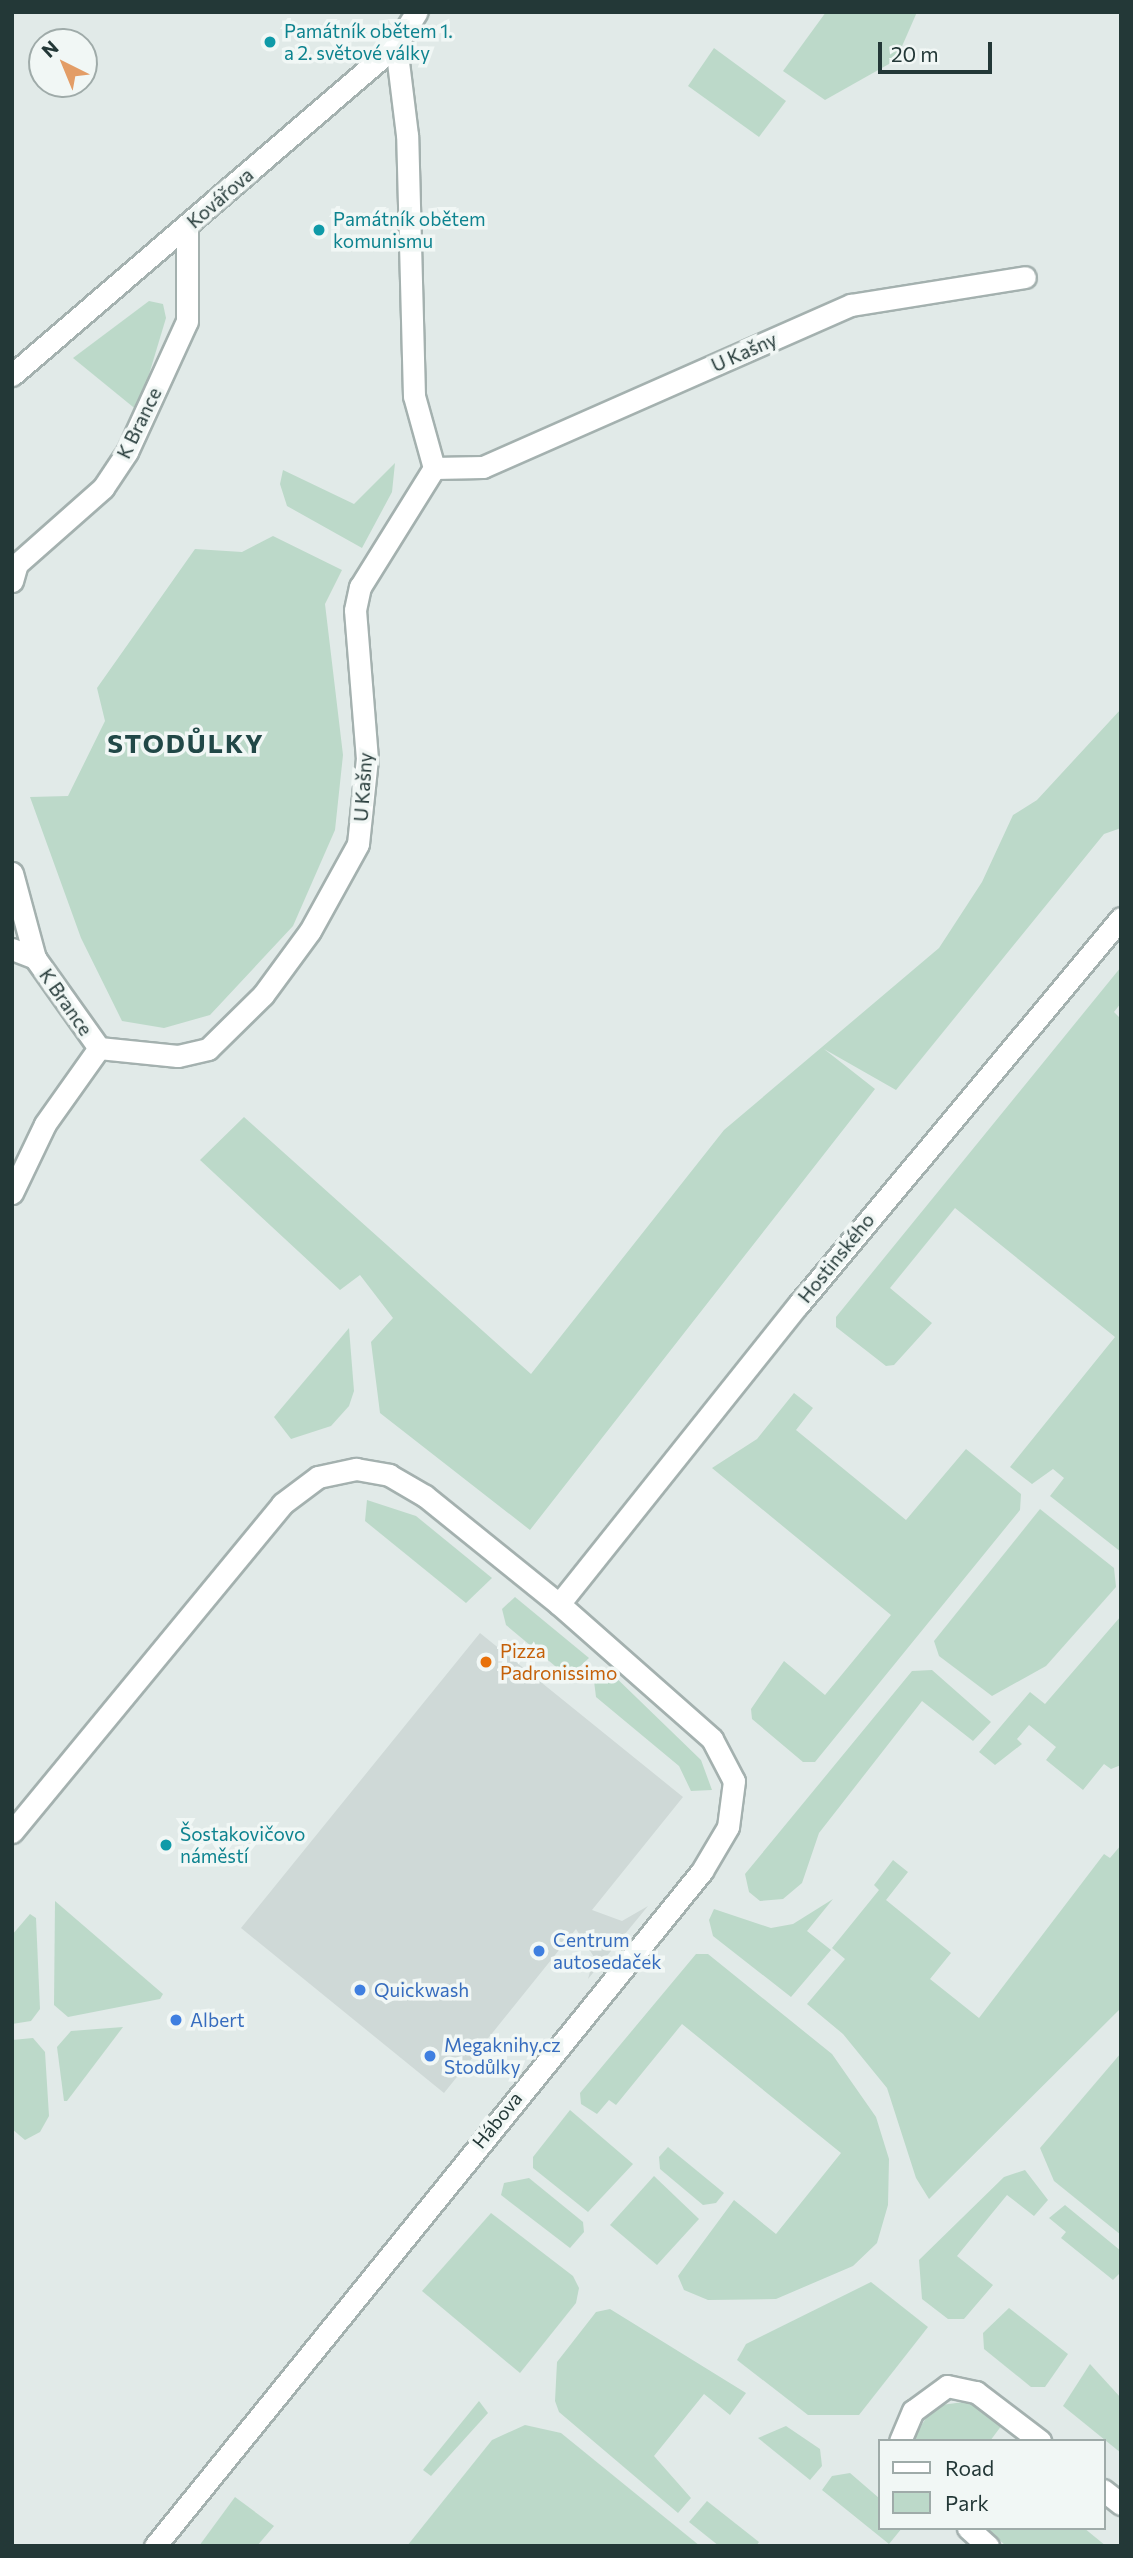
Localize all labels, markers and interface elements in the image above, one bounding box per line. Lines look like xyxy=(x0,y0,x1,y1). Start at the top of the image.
place label: Památník obětem 1. a 2. světové války xyxy=(284,20,453,64)
north arrow xyxy=(28,28,98,98)
scale bar xyxy=(881,28,995,72)
marker: Památník obětem 1. a 2. světové války xyxy=(262,34,278,50)
text: N xyxy=(37,35,63,62)
text: 20 m xyxy=(891,41,939,66)
street label: Kovářova xyxy=(182,163,258,233)
place label: Památník obětem komunismu xyxy=(333,208,486,252)
marker: Památník obětem komunismu xyxy=(311,222,327,238)
street label: U Kašny xyxy=(708,327,780,377)
street label: K Brance xyxy=(112,384,166,462)
district label: STODŮLKY xyxy=(108,727,264,759)
street label: U Kašny xyxy=(349,752,377,822)
street label: K Brance xyxy=(35,964,97,1040)
street label: Hostinského xyxy=(793,1209,879,1307)
place label: Pizza Padronissimo xyxy=(500,1640,617,1684)
marker: Pizza Padronissimo xyxy=(478,1654,494,1670)
place label: Šostakovičovo náměstí xyxy=(180,1823,305,1867)
marker: Šostakovičovo náměstí xyxy=(158,1837,174,1853)
place label: Centrum autosedaček xyxy=(553,1929,662,1973)
marker: Centrum autosedaček xyxy=(531,1943,547,1959)
place label: Quickwash xyxy=(374,1979,469,2001)
marker: Quickwash xyxy=(352,1982,368,1998)
place label: Albert xyxy=(190,2009,245,2031)
marker: Albert xyxy=(168,2012,184,2028)
place label: Megaknihy.cz Stodůlky xyxy=(444,2034,561,2078)
marker: Megaknihy.cz Stodůlky xyxy=(422,2048,438,2064)
street label: Hábova xyxy=(467,2087,527,2153)
legend xyxy=(878,2439,1105,2530)
text: Road xyxy=(945,2455,994,2480)
text: Park xyxy=(945,2490,989,2515)

